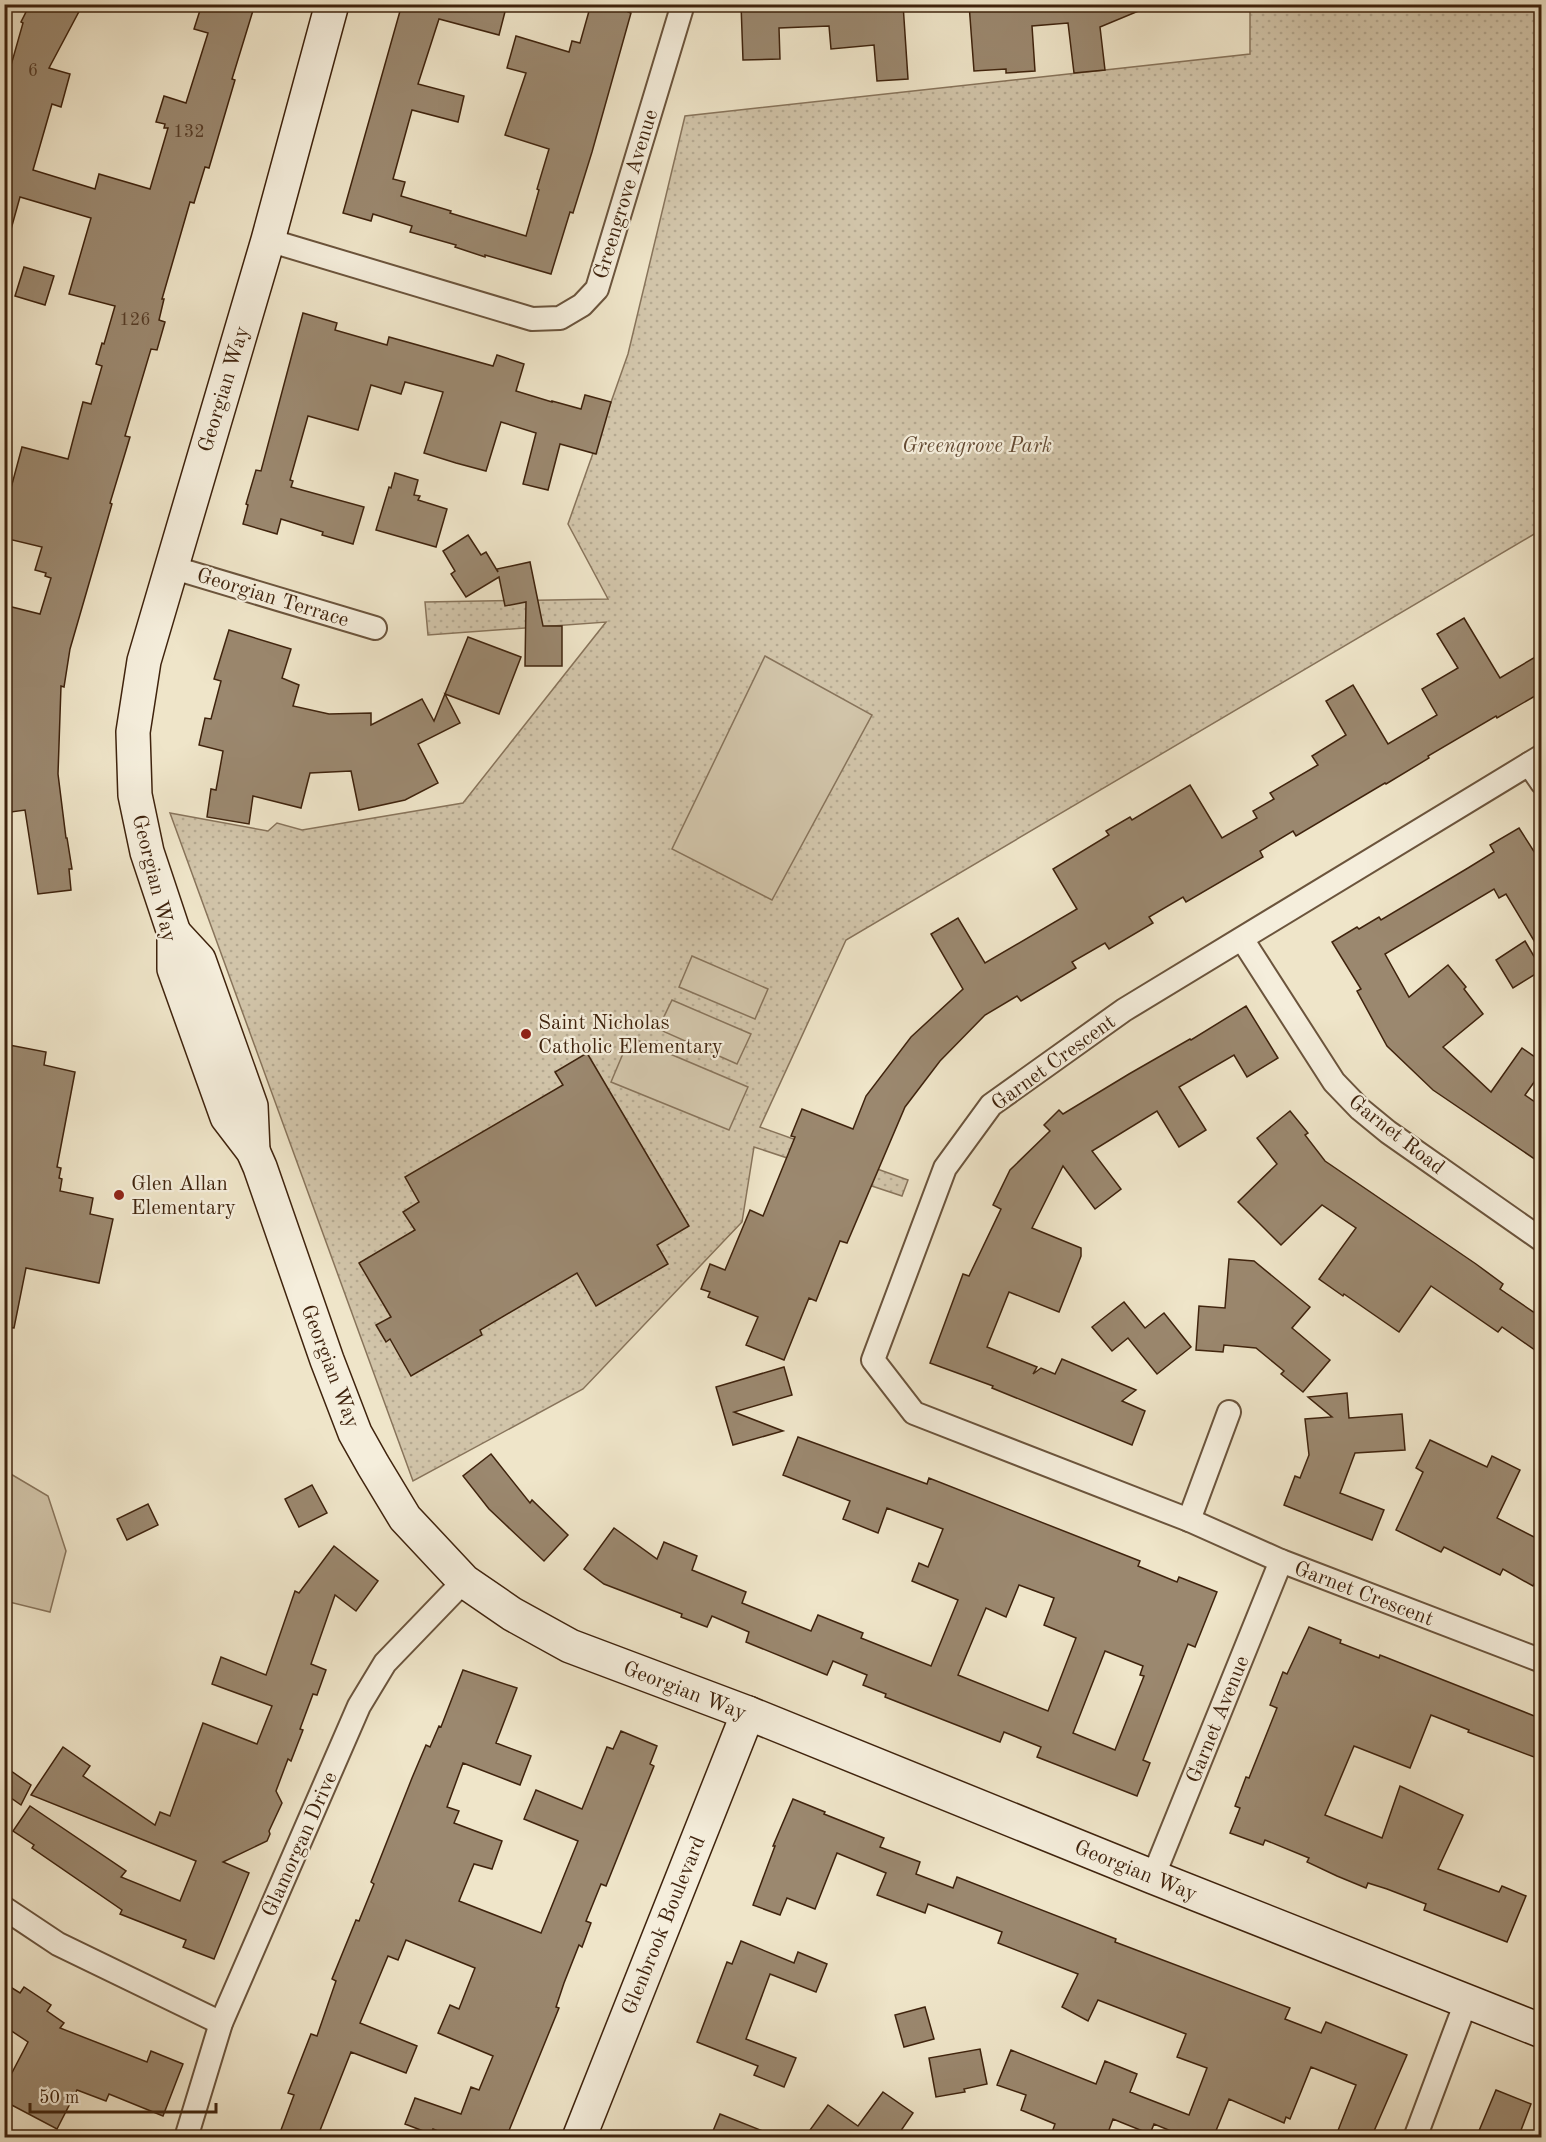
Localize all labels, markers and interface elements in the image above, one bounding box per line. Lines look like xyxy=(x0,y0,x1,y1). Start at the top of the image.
house number: 6 xyxy=(28,62,38,80)
street label: Greengrove Avenue xyxy=(591,107,662,282)
house number: 132 xyxy=(173,123,205,141)
house number: 126 xyxy=(119,311,151,329)
street label: Georgian Way xyxy=(195,324,254,455)
park label: Greengrove Park xyxy=(902,436,1052,457)
street label: Georgian Terrace xyxy=(194,565,351,632)
street label: Georgian Way xyxy=(128,813,179,944)
street label: Garnet Crescent xyxy=(988,1011,1120,1115)
place label: Saint Nicholas Catholic Elementary xyxy=(538,1013,723,1058)
marker: Saint Nicholas Catholic Elementary xyxy=(519,1027,533,1041)
street label: Garnet Road xyxy=(1344,1091,1448,1179)
place label: Glen Allan Elementary xyxy=(131,1174,236,1219)
marker: Glen Allan Elementary xyxy=(112,1188,126,1202)
street label: Georgian Way xyxy=(296,1302,363,1431)
street label: Garnet Crescent xyxy=(1291,1558,1436,1631)
street label: Garnet Avenue xyxy=(1183,1653,1253,1786)
street label: Georgian Way xyxy=(620,1658,749,1725)
street label: Glamorgan Drive xyxy=(259,1769,342,1920)
street label: Glenbrook Boulevard xyxy=(619,1833,710,2018)
street label: Georgian Way xyxy=(1071,1837,1200,1906)
scale bar xyxy=(30,2076,216,2114)
text: 50 m xyxy=(39,2089,79,2107)

